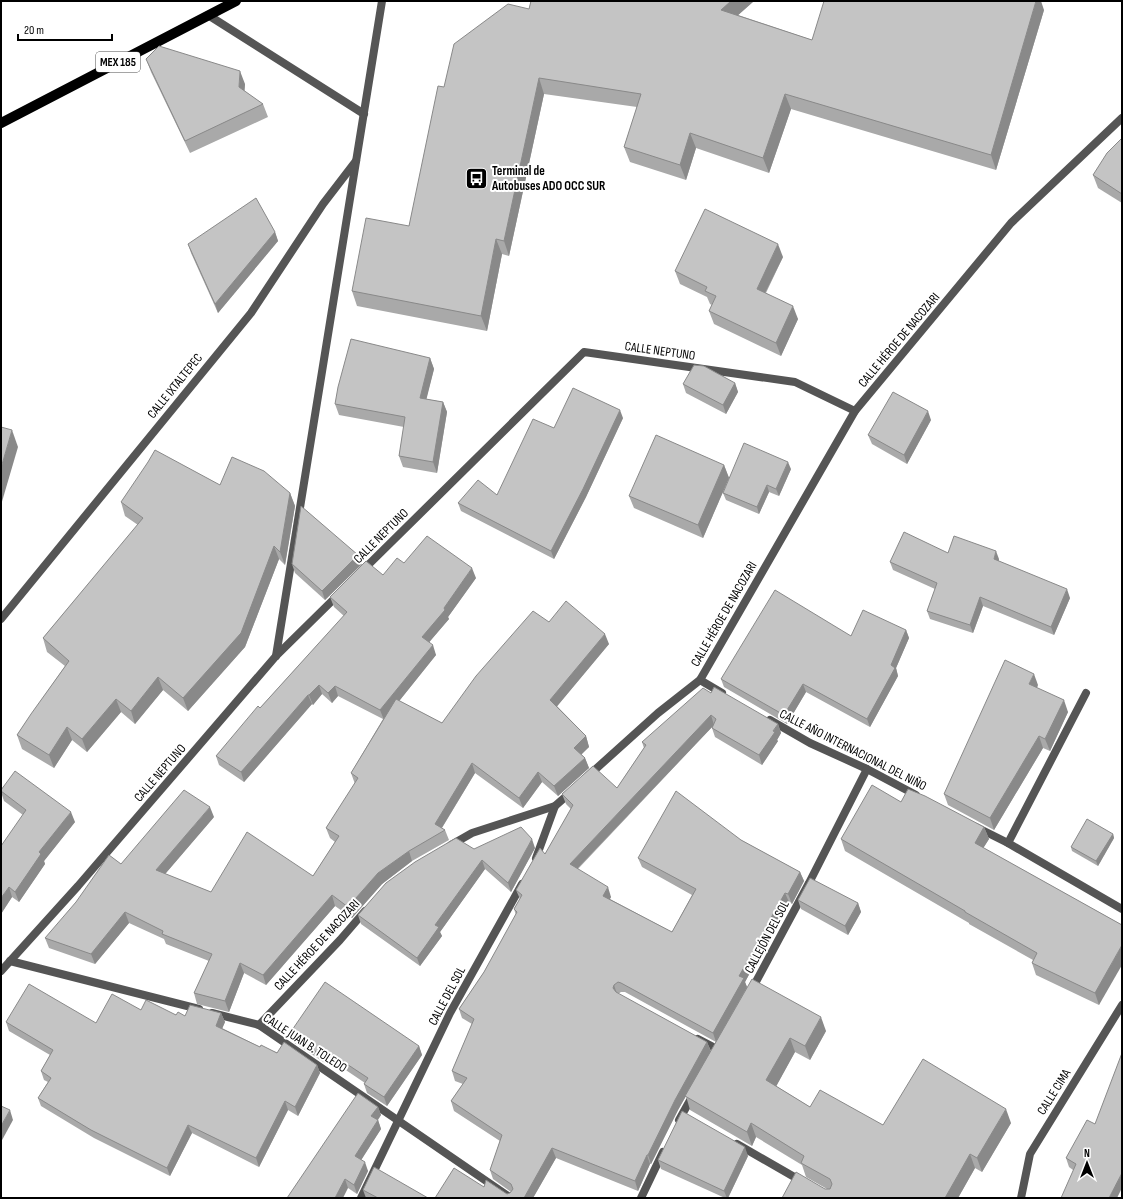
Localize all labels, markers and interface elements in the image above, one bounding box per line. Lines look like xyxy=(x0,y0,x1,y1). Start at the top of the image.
scale bar xyxy=(18,16,112,42)
text: 20 m xyxy=(24,23,44,38)
road number: MEX 185 xyxy=(96,52,140,72)
place label: Terminal de Autobuses ADO OCC SUR xyxy=(491,163,606,194)
bus stop icon: Terminal de Autobuses ADO OCC SUR xyxy=(464,165,490,191)
street label: CALLE HÉROE DE NACOZARI xyxy=(855,289,943,391)
street label: CALLE NEPTUNO xyxy=(624,338,696,364)
street label: CALLE IXTALTEPEC xyxy=(144,350,206,422)
street label: CALLE NEPTUNO xyxy=(350,505,412,567)
street label: CALLE HÉROE DE NACOZARI xyxy=(687,559,761,669)
street label: CALLE AÑO INTERNACIONAL DEL NIÑO xyxy=(777,706,929,794)
street label: CALLE NEPTUNO xyxy=(131,741,189,805)
street label: CALLE HÉROE DE NACOZARI xyxy=(271,896,363,994)
street label: CALLEJÓN DEL SOL xyxy=(741,898,793,976)
street label: CALLE DEL SOL xyxy=(425,964,469,1028)
street label: CALLE JUAN B. TOLEDO xyxy=(260,1010,350,1076)
street label: CALLE CIMA xyxy=(1034,1066,1075,1118)
north arrow xyxy=(1067,1143,1107,1183)
text: N xyxy=(1084,1147,1090,1160)

